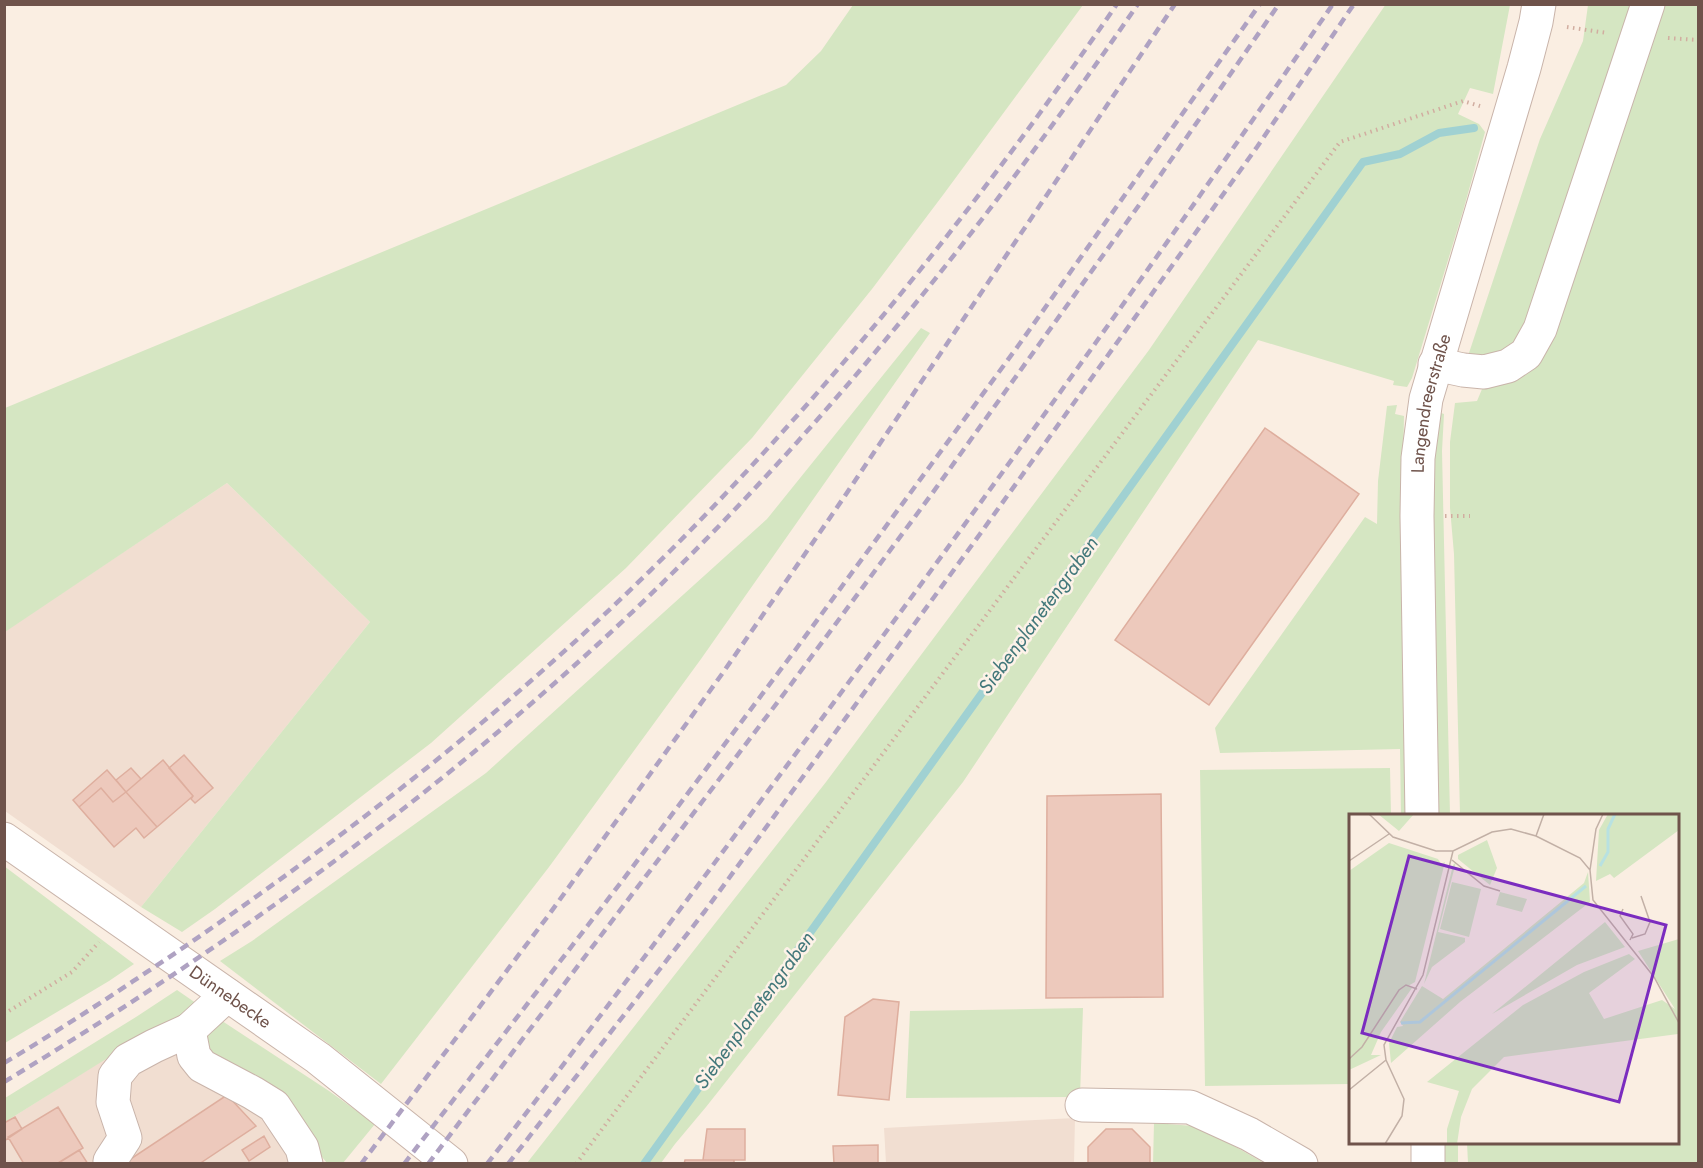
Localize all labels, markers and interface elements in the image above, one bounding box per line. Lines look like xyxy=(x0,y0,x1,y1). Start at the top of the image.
street label: Langendreerstraße xyxy=(1405,331,1458,473)
water label: Siebenplanetengraben xyxy=(971,531,1106,700)
inset map xyxy=(1349,814,1679,1144)
water label: Siebenplanetengraben xyxy=(687,926,822,1095)
street label: Dünnebecke xyxy=(184,959,277,1035)

